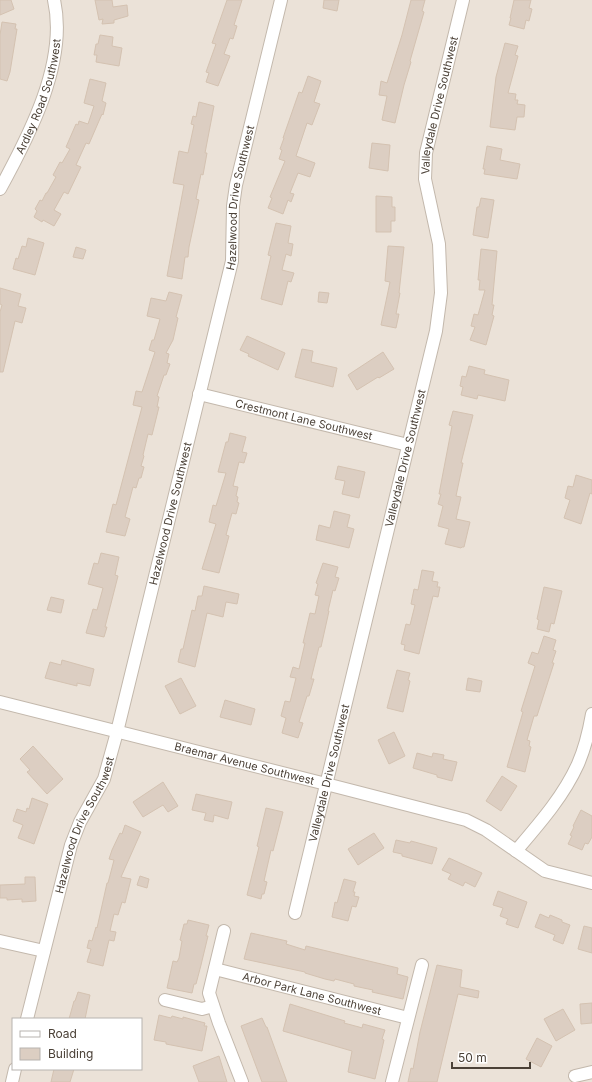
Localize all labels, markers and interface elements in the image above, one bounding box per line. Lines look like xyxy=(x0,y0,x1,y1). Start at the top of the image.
street label: Valleydale Drive Southwest xyxy=(418,34,461,175)
street label: Ardley Road Southwest xyxy=(13,38,64,156)
street label: Hazelwood Drive Southwest xyxy=(223,124,257,272)
street label: Valleydale Drive Southwest xyxy=(382,387,429,528)
street label: Crestmont Lane Southwest xyxy=(234,396,374,443)
street label: Hazelwood Drive Southwest xyxy=(146,440,195,587)
street label: Valleydale Drive Southwest xyxy=(305,702,352,843)
street label: Braemar Avenue Southwest xyxy=(173,739,316,788)
street label: Hazelwood Drive Southwest xyxy=(52,755,117,895)
street label: Arbor Park Lane Southwest xyxy=(241,969,383,1018)
legend xyxy=(12,1018,142,1070)
text: Road xyxy=(48,1026,77,1041)
scale bar xyxy=(452,1044,530,1070)
text: Building xyxy=(48,1046,93,1061)
text: 50 m xyxy=(458,1050,487,1065)

